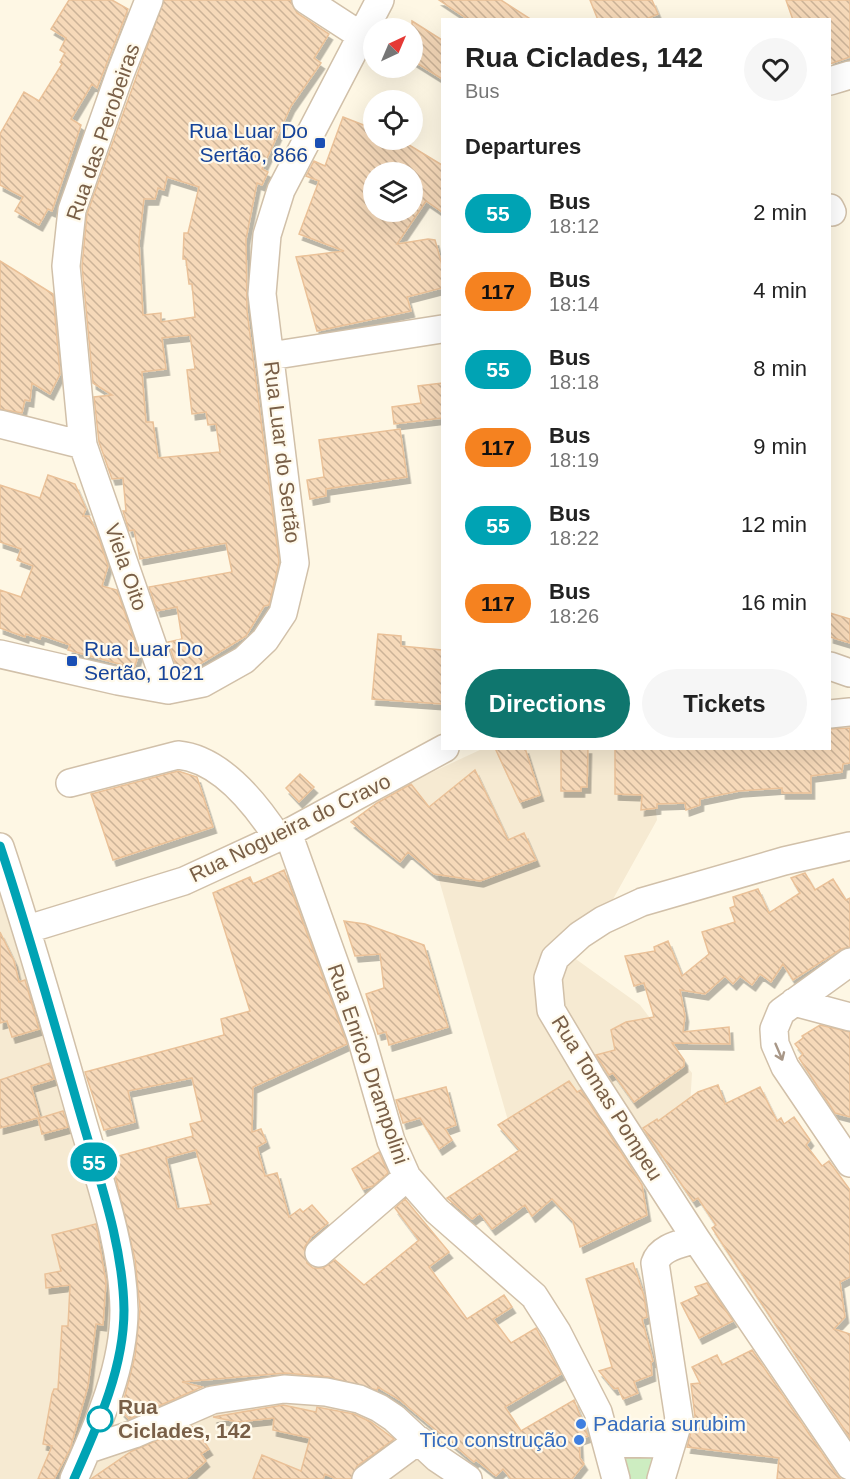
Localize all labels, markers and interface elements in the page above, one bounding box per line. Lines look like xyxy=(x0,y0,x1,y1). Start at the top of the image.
north arrow xyxy=(363,18,423,78)
map controls xyxy=(363,18,423,222)
button: heart xyxy=(744,38,807,101)
street label: Rua das Perobeiras xyxy=(61,40,144,223)
text: Rua Ciclades, 142 xyxy=(465,42,703,73)
text: Bus xyxy=(465,80,499,102)
button: locate xyxy=(363,90,423,150)
place label: Rua Luar Do Sertão, 866 xyxy=(189,119,308,166)
text: Departures xyxy=(465,134,581,159)
marker: Rua Luar Do Sertão, 866 xyxy=(313,136,327,150)
button: layers xyxy=(363,162,423,222)
text: Bus xyxy=(549,189,591,214)
text: 2 min xyxy=(753,200,807,225)
text: 55 xyxy=(486,202,510,225)
text: 18:12 xyxy=(549,215,599,237)
text: Bus xyxy=(549,267,591,292)
text: 4 min xyxy=(753,278,807,303)
text: 117 xyxy=(481,280,515,303)
text: 18:14 xyxy=(549,293,599,315)
text: Bus xyxy=(549,345,591,370)
text: 8 min xyxy=(753,356,807,381)
text: 55 xyxy=(486,358,510,381)
street label: Rua Luar do Sertão xyxy=(260,360,305,544)
text: 18:18 xyxy=(549,371,599,393)
text: Bus xyxy=(549,423,591,448)
text: 9 min xyxy=(753,434,807,459)
text: 117 xyxy=(481,436,515,459)
text: 18:19 xyxy=(549,449,599,471)
text: Bus xyxy=(549,501,591,526)
text: 12 min xyxy=(741,512,807,537)
text: 55 xyxy=(486,514,510,537)
street label: Viela Oito xyxy=(101,520,152,613)
text: 18:22 xyxy=(549,527,599,549)
text: Bus xyxy=(549,579,591,604)
text: 16 min xyxy=(741,590,807,615)
text: 117 xyxy=(481,592,515,615)
text: 18:26 xyxy=(549,605,599,627)
place label: Rua Luar Do Sertão, 1021 xyxy=(84,637,204,684)
marker: Rua Luar Do Sertão, 1021 xyxy=(65,654,79,668)
button: Directions xyxy=(465,669,630,738)
button: Tickets xyxy=(642,669,807,738)
street label: Rua Nogueira do Cravo xyxy=(186,769,394,886)
street label: Rua Enrico Drampolini xyxy=(323,961,414,1167)
street label: Rua Tomas Pompeu xyxy=(547,1011,667,1184)
one-way arrow xyxy=(774,1042,785,1060)
line badge: 55 xyxy=(67,1142,121,1182)
text: 55 xyxy=(82,1151,106,1174)
place label: Rua Ciclades, 142 xyxy=(118,1395,251,1442)
marker: Rua Ciclades, 142 xyxy=(87,1406,113,1432)
place label: Padaria surubim xyxy=(593,1412,746,1435)
marker: Padaria surubim xyxy=(574,1417,588,1431)
place label: Tico construção xyxy=(420,1428,567,1451)
marker: Tico construção xyxy=(572,1433,586,1447)

